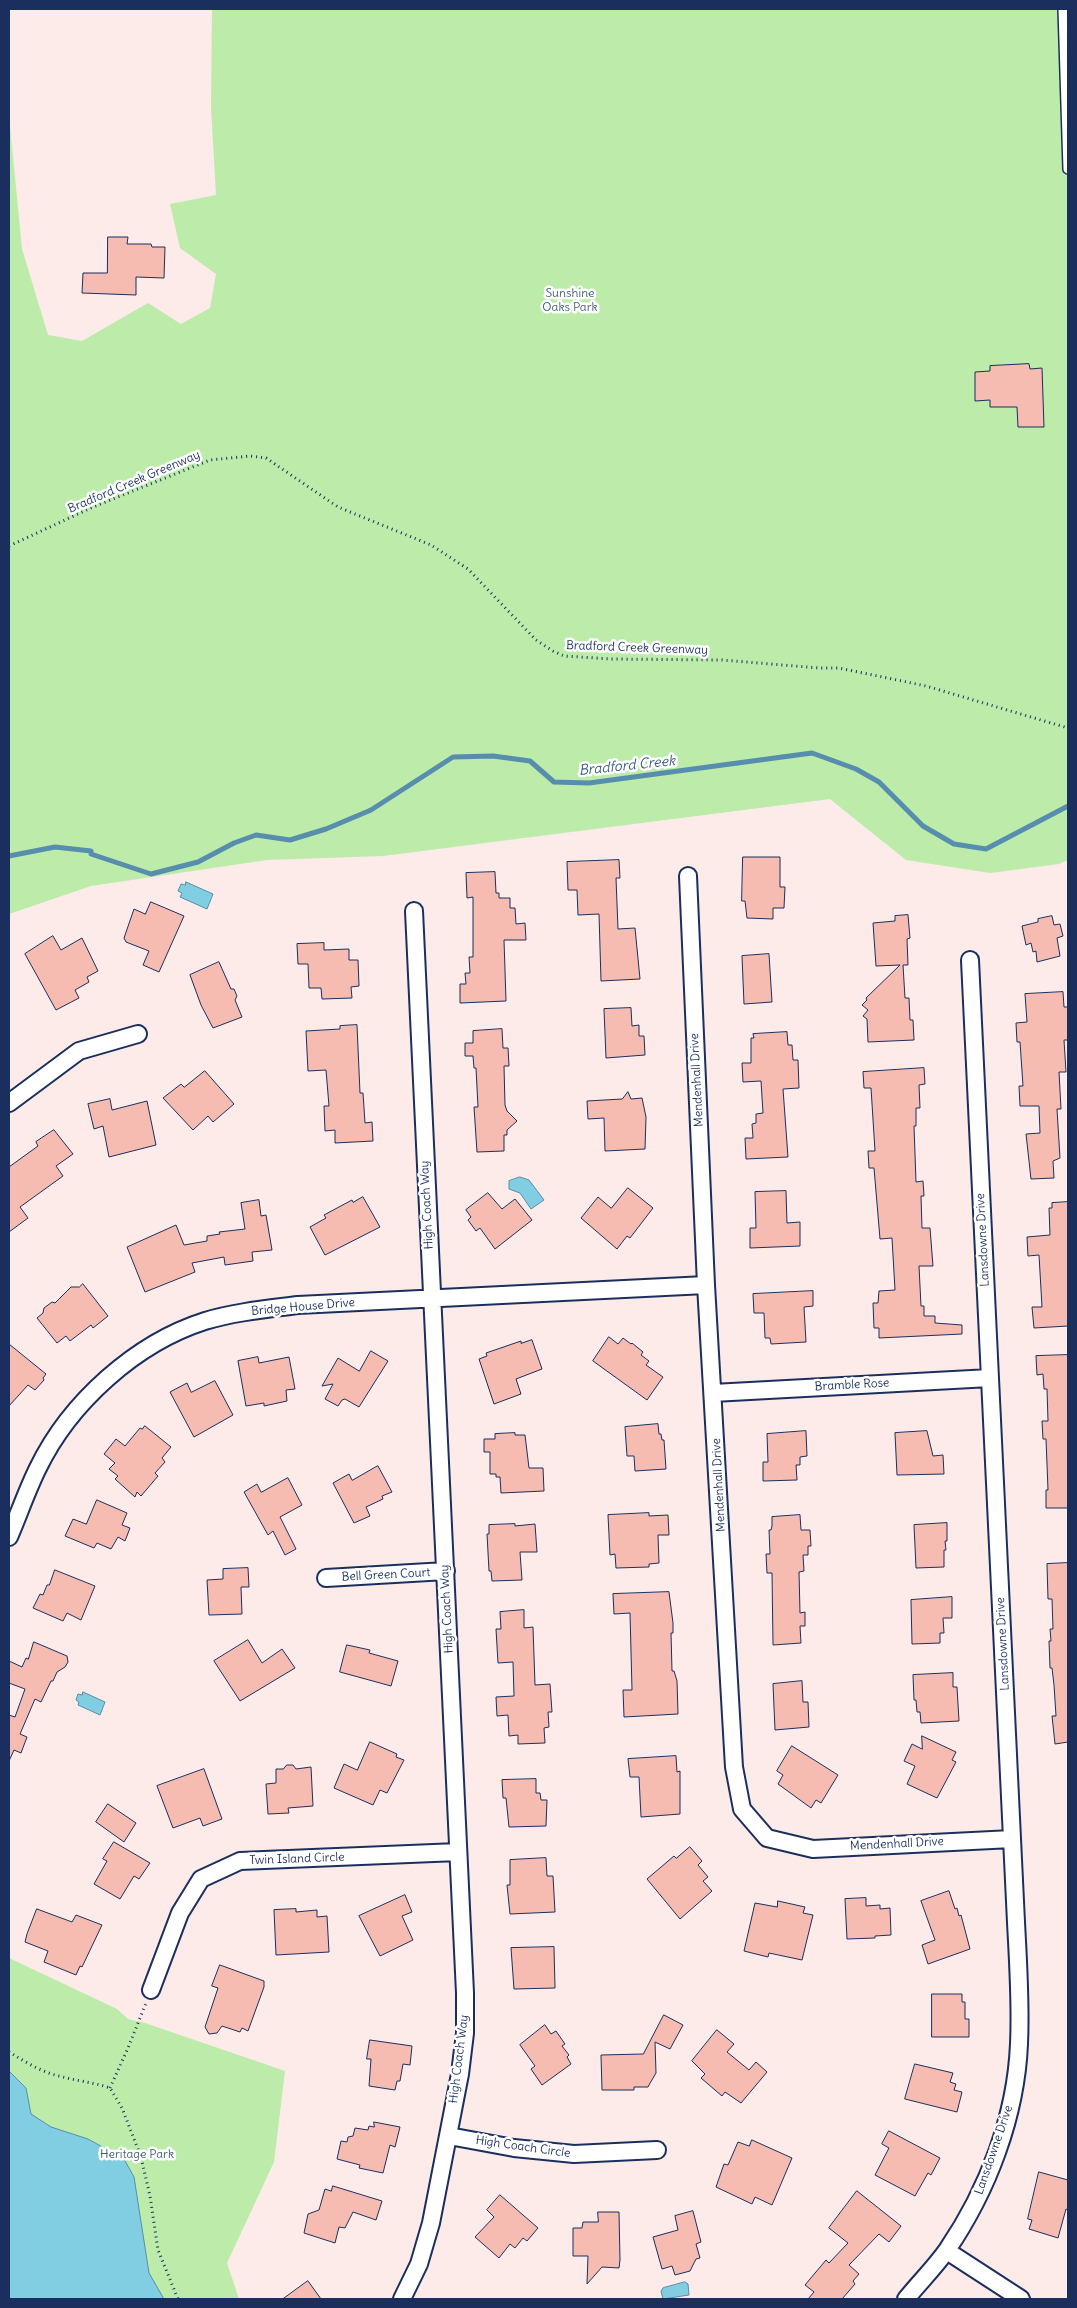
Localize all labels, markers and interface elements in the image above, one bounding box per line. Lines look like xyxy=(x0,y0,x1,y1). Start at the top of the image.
park label: Sunshine Oaks Park xyxy=(542,287,598,315)
street label: Bradford Creek Greenway xyxy=(66,448,202,516)
street label: Bradford Creek Greenway xyxy=(566,638,708,658)
water label: Bradford Creek xyxy=(578,753,676,779)
street label: Mendenhall Drive xyxy=(687,1033,707,1127)
street label: High Coach Way xyxy=(417,1160,437,1250)
street label: Lansdowne Drive xyxy=(973,1193,993,1287)
street label: Bridge House Drive xyxy=(251,1295,355,1319)
street label: Bramble Rose xyxy=(814,1376,890,1394)
street label: Mendenhall Drive xyxy=(709,1438,729,1532)
street label: High Coach Way xyxy=(437,1564,457,1654)
street label: Bell Green Court xyxy=(341,1565,431,1585)
street label: Lansdowne Drive xyxy=(993,1597,1013,1691)
street label: Mendenhall Drive xyxy=(850,1834,944,1854)
street label: Twin Island Circle xyxy=(249,1850,345,1868)
street label: High Coach Way xyxy=(446,2014,472,2104)
street label: Lansdowne Drive xyxy=(972,2103,1016,2197)
street label: High Coach Circle xyxy=(475,2133,571,2161)
park label: Heritage Park xyxy=(100,2148,174,2162)

